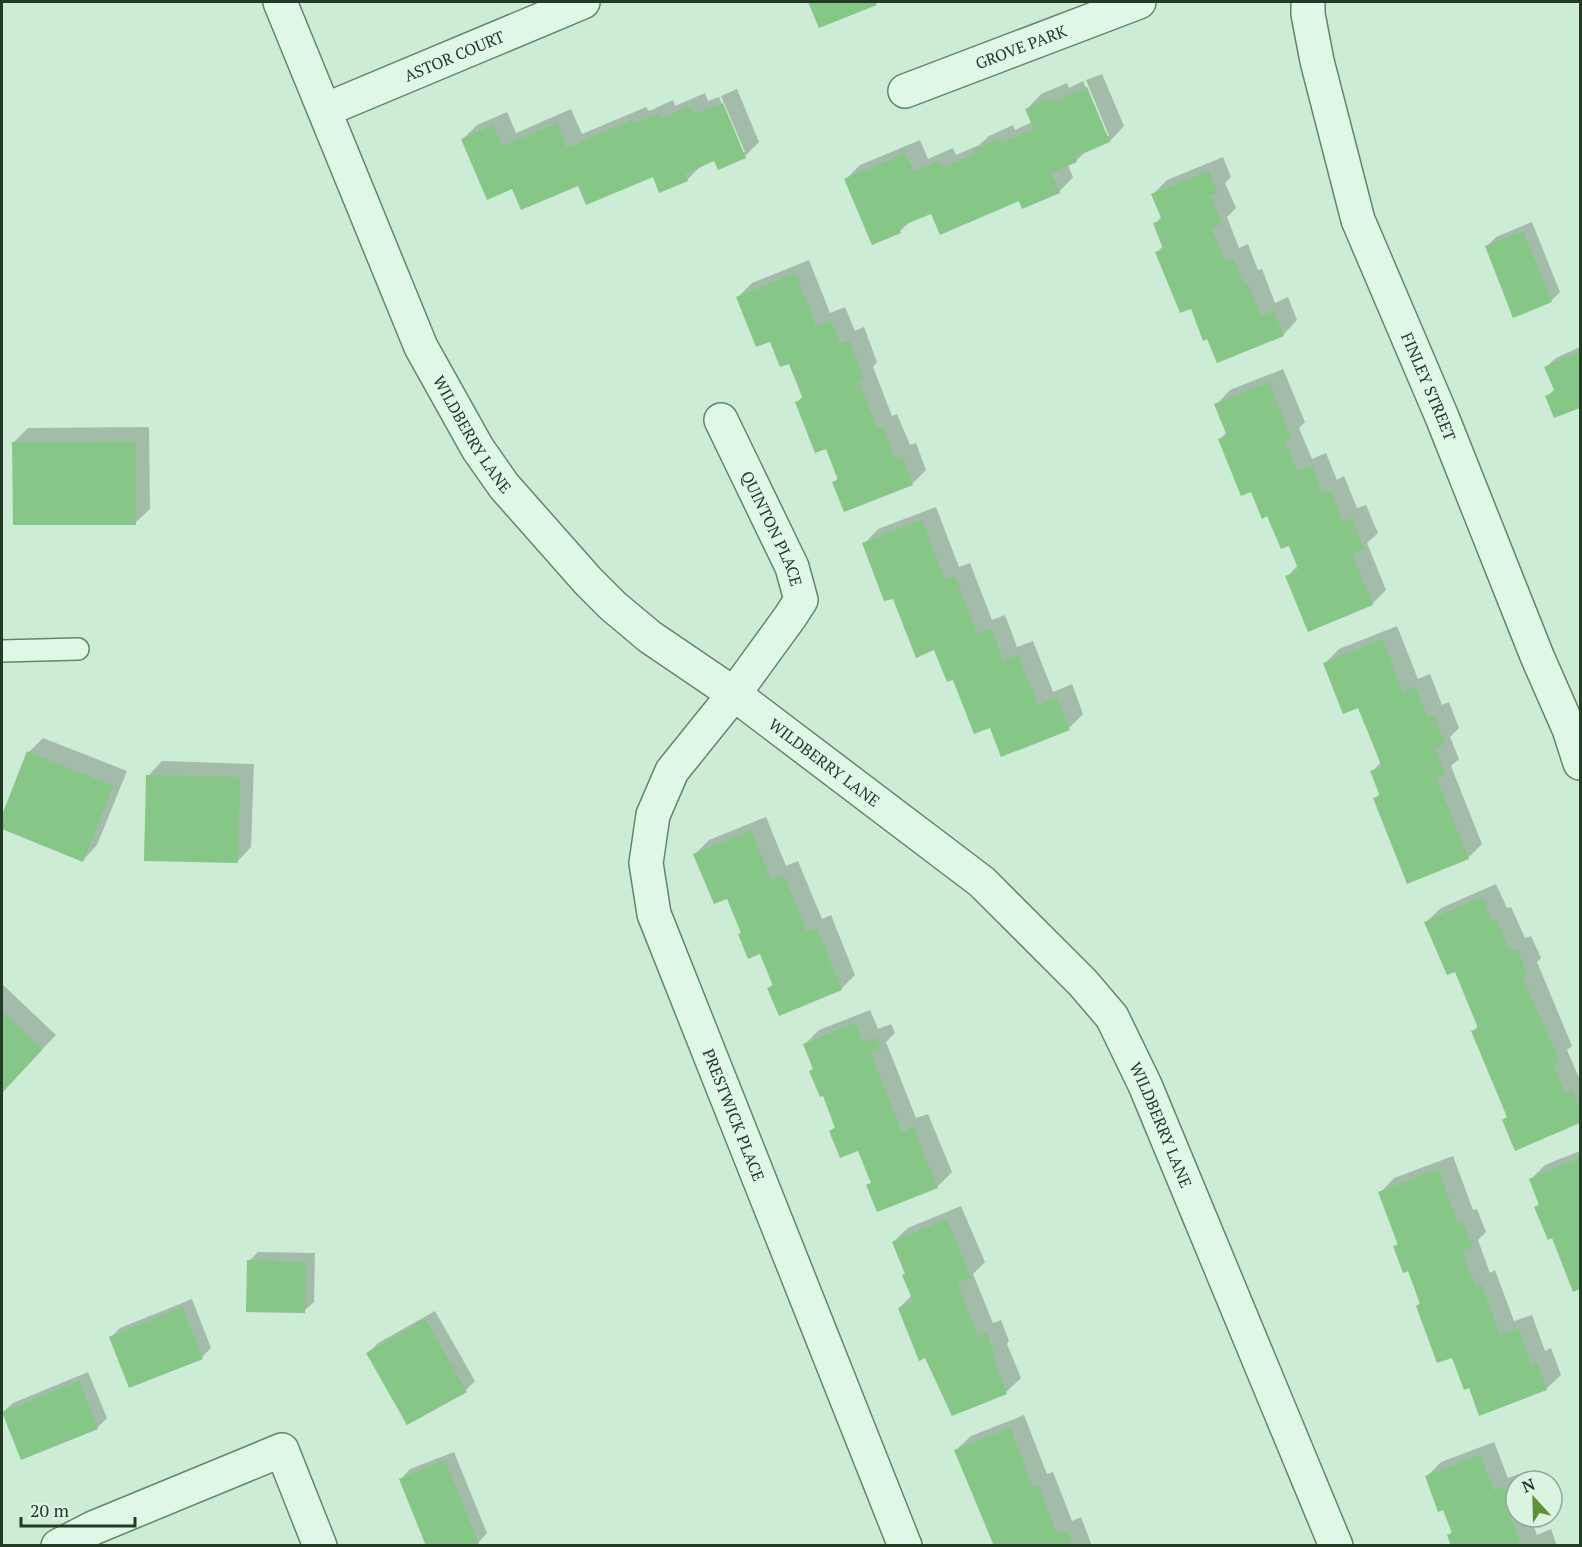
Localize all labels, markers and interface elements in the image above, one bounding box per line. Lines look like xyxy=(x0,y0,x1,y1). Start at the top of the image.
street label: GROVE PARK xyxy=(972,19,1070,74)
street label: ASTOR COURT xyxy=(401,25,508,87)
street label: FINLEY STREET xyxy=(1396,329,1461,444)
street label: WILDBERRY LANE xyxy=(428,371,516,498)
street label: QUINTON PLACE xyxy=(736,467,808,588)
street label: WILDBERRY LANE xyxy=(764,713,884,812)
street label: PRESTWICK PLACE xyxy=(698,1045,770,1184)
street label: WILDBERRY LANE xyxy=(1125,1058,1197,1191)
north arrow xyxy=(1504,1469,1564,1529)
text: N xyxy=(1519,1473,1538,1498)
scale bar xyxy=(21,1490,135,1528)
text: 20 m xyxy=(30,1498,70,1522)

